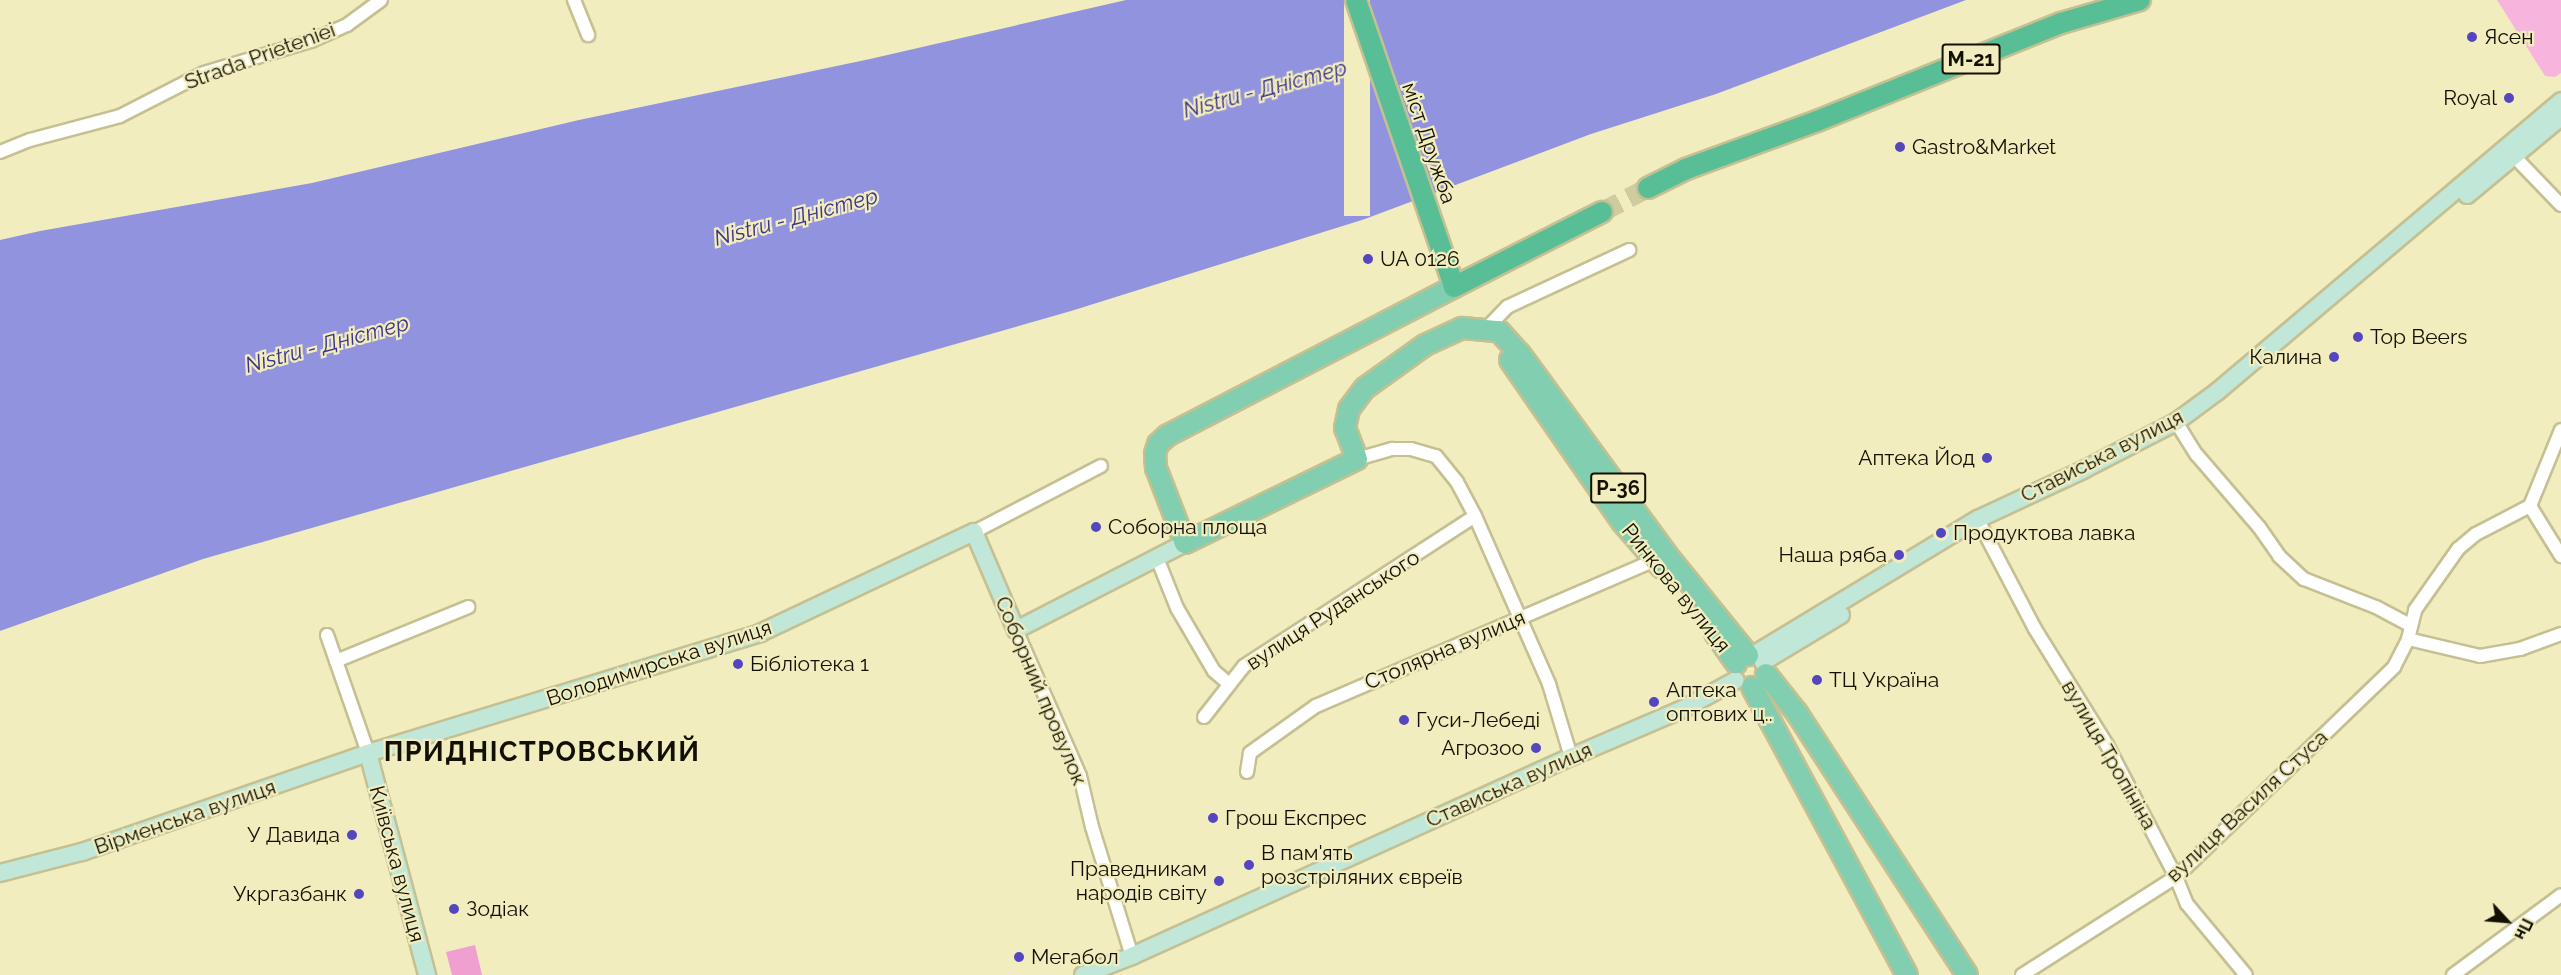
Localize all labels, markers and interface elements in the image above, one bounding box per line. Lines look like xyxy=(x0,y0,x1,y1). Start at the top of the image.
street label: Strada Prieteniei xyxy=(181,17,339,95)
place label: Ясен xyxy=(2484,24,2533,50)
marker: Ясен xyxy=(2465,30,2479,44)
road number: М-21 xyxy=(1941,42,2001,76)
water label: Nistru - Дністер xyxy=(1180,54,1350,124)
street label: міст Дружба xyxy=(1396,79,1462,207)
place label: Royal xyxy=(2443,85,2497,111)
marker: Royal xyxy=(2502,91,2516,105)
place label: Gastro&Market xyxy=(1912,134,2056,160)
marker: Gastro&Market xyxy=(1893,140,1907,154)
water label: Nistru - Дністер xyxy=(711,182,881,252)
place label: UA 0126 xyxy=(1380,246,1460,272)
marker: UA 0126 xyxy=(1361,252,1375,266)
water label: Nistru - Дністер xyxy=(242,309,412,379)
place label: Top Beers xyxy=(2370,324,2467,350)
marker: Top Beers xyxy=(2351,330,2365,344)
place label: Калина xyxy=(2249,344,2322,370)
marker: Калина xyxy=(2327,350,2341,364)
street label: Стависька вулиця xyxy=(2017,404,2187,508)
place label: Аптека Йод xyxy=(1858,445,1975,471)
marker: Аптека Йод xyxy=(1980,451,1994,465)
road number: Р-36 xyxy=(1590,471,1646,505)
place label: Соборна площа xyxy=(1108,514,1267,540)
street label: Ринкова вулиця xyxy=(1616,518,1736,658)
marker: Соборна площа xyxy=(1089,520,1103,534)
place label: Продуктова лавка xyxy=(1953,520,2135,546)
marker: Продуктова лавка xyxy=(1934,526,1948,540)
place label: Наша ряба xyxy=(1779,542,1887,568)
street label: вулиця Руданського xyxy=(1242,545,1424,675)
marker: Наша ряба xyxy=(1892,548,1906,562)
street label: Соборний провулок xyxy=(990,593,1092,789)
street label: Столярна вулиця xyxy=(1361,605,1529,695)
street label: Володимирська вулиця xyxy=(543,615,775,711)
place label: Бібліотека 1 xyxy=(750,651,869,677)
marker: Бібліотека 1 xyxy=(731,657,745,671)
place label: ТЦ Україна xyxy=(1829,667,1939,693)
marker: ТЦ Україна xyxy=(1810,673,1824,687)
street label: вулиця Тропініна xyxy=(2056,676,2162,834)
place label: Аптека оптових ц.. xyxy=(1666,677,1773,727)
marker: Аптека оптових ц.. xyxy=(1647,695,1661,709)
place label: Гуси-Лебеді xyxy=(1416,707,1540,733)
marker: Гуси-Лебеді xyxy=(1397,713,1411,727)
street label: вулиця Василя Стуса xyxy=(2161,725,2333,887)
place label: Агрозоо xyxy=(1441,735,1524,761)
district label: ПРИДНІСТРОВСЬКИЙ xyxy=(384,736,700,768)
street label: Стависька вулиця xyxy=(1422,737,1596,833)
marker: Агрозоо xyxy=(1529,741,1543,755)
street label: Вірменська вулиця xyxy=(91,774,279,860)
street label: Київська вулиця xyxy=(364,783,430,945)
place label: Грош Експрес xyxy=(1225,805,1367,831)
marker: Грош Експрес xyxy=(1206,811,1220,825)
place label: У Давида xyxy=(247,822,340,848)
marker: У Давида xyxy=(345,828,359,842)
place label: В пам'ять розстріляних євреїв xyxy=(1261,840,1463,890)
place label: Праведникам народів світу xyxy=(1070,856,1207,906)
marker: В пам'ять розстріляних євреїв xyxy=(1242,858,1256,872)
marker: Праведникам народів світу xyxy=(1212,874,1226,888)
place label: Укргазбанк xyxy=(233,881,347,907)
marker: Укргазбанк xyxy=(352,887,366,901)
north arrow xyxy=(2477,891,2537,951)
place label: Зодіак xyxy=(466,896,529,922)
marker: Зодіак xyxy=(447,902,461,916)
text: Пн xyxy=(2510,915,2537,943)
place label: Мегабол xyxy=(1031,944,1119,970)
marker: Мегабол xyxy=(1012,950,1026,964)

